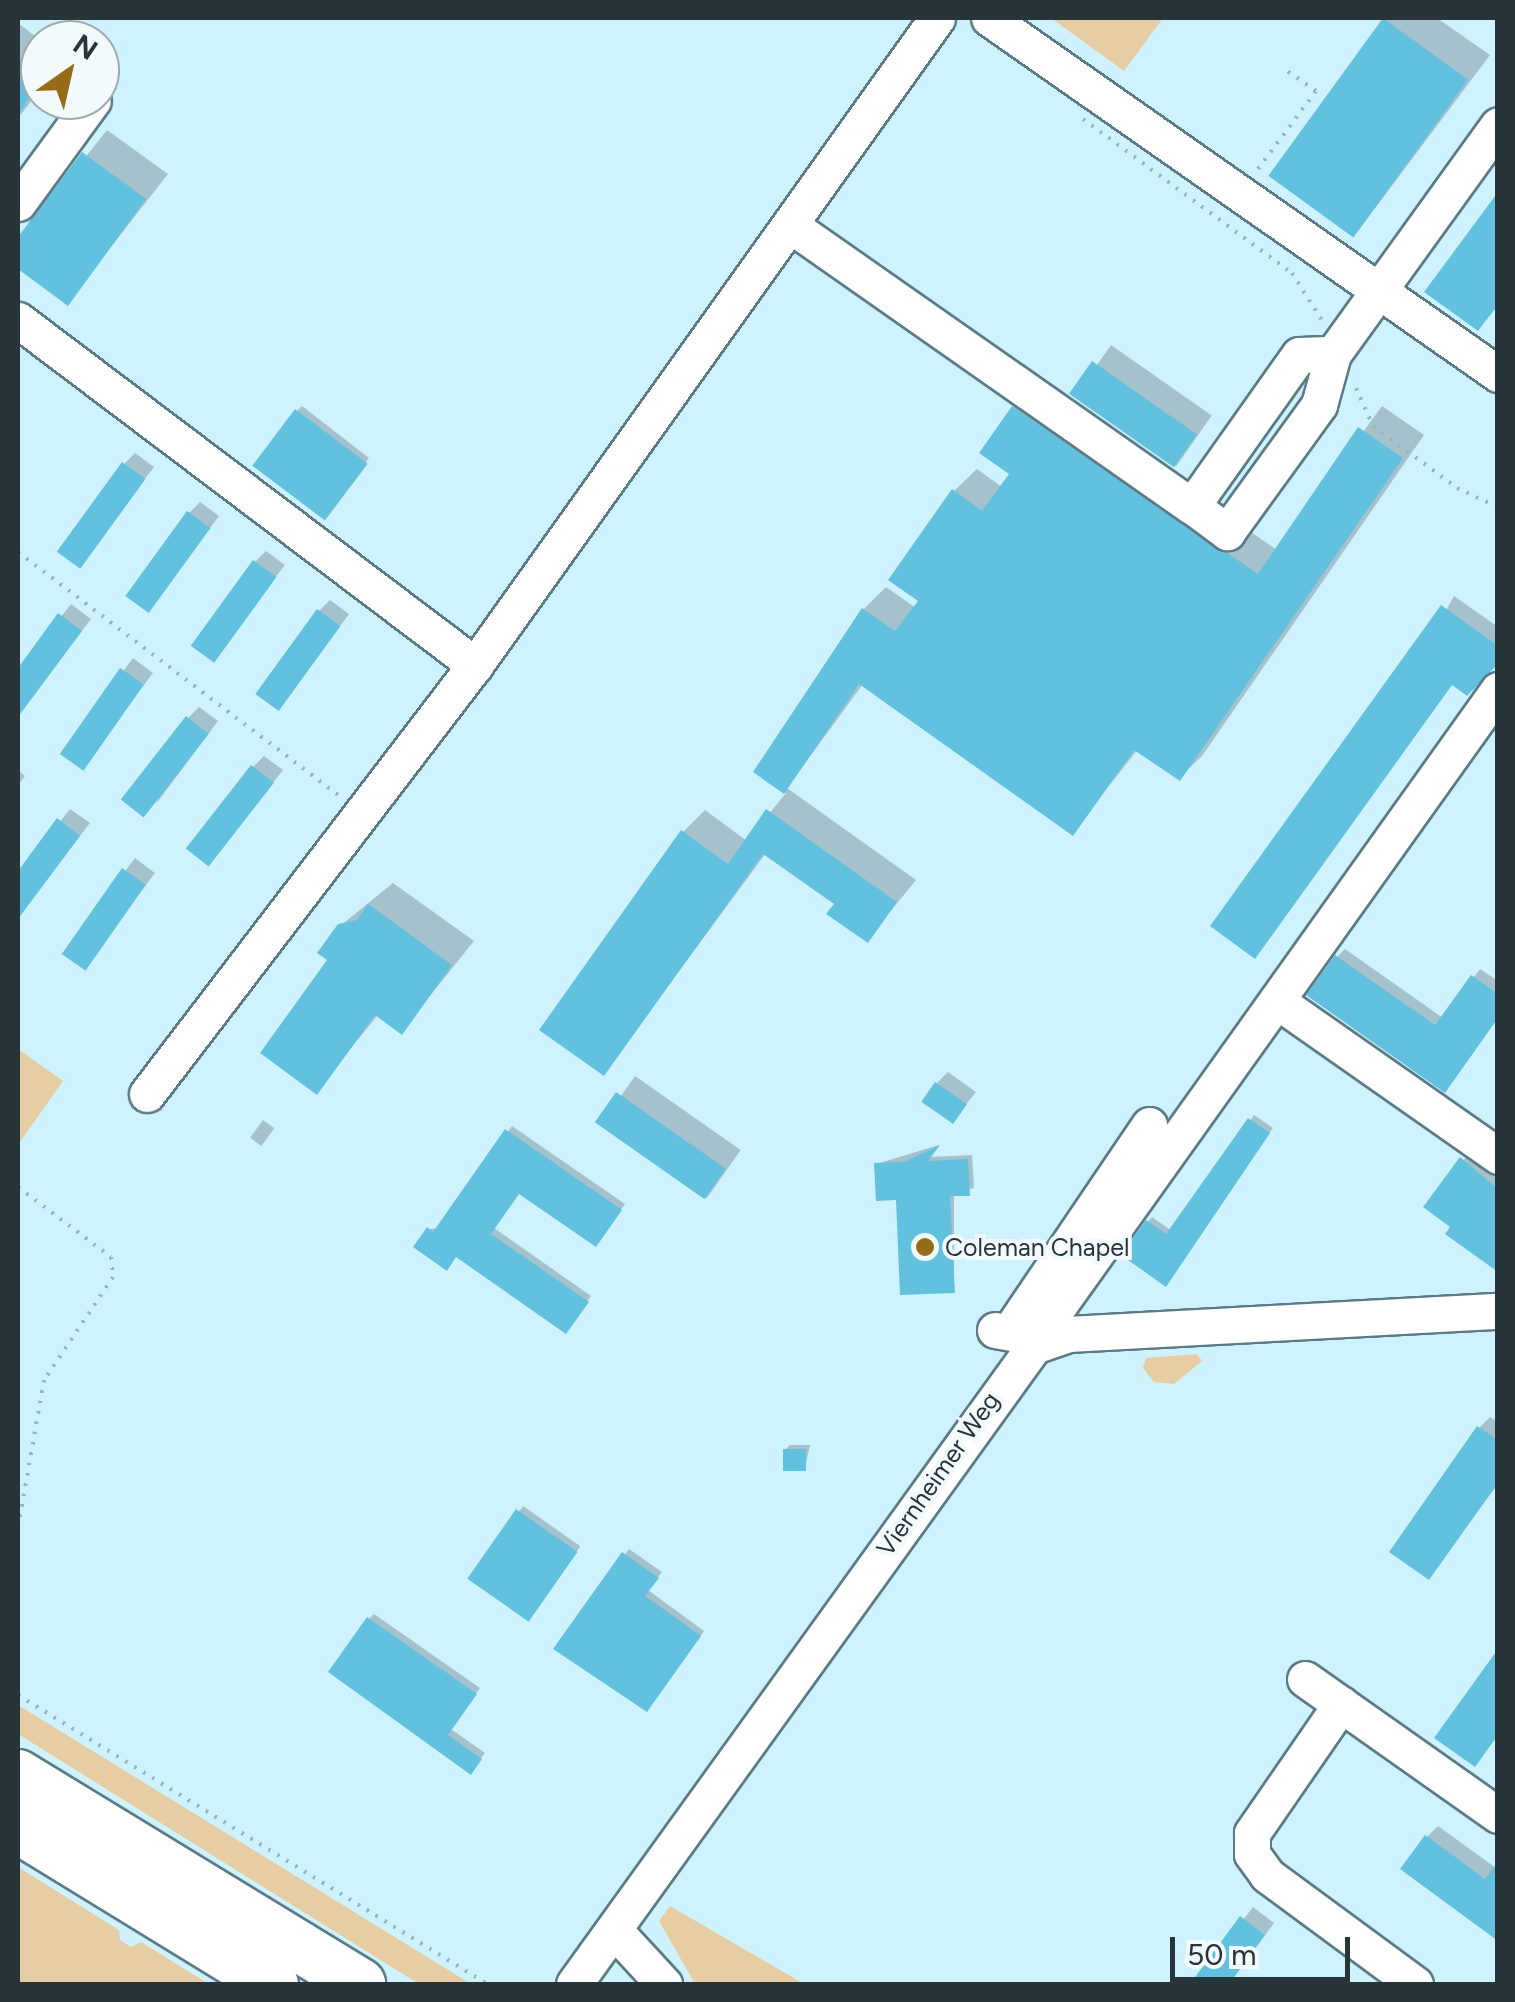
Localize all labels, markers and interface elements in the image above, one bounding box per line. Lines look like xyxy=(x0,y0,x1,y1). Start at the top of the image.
north arrow xyxy=(20,20,120,120)
text: N xyxy=(67,27,104,67)
place label: Coleman Chapel xyxy=(945,1232,1129,1262)
marker: Coleman Chapel xyxy=(914,1236,936,1258)
street label: Viernheimer Weg xyxy=(870,1386,1006,1562)
scale bar xyxy=(1175,1917,1355,1979)
text: 50 m xyxy=(1187,1936,1256,1973)

